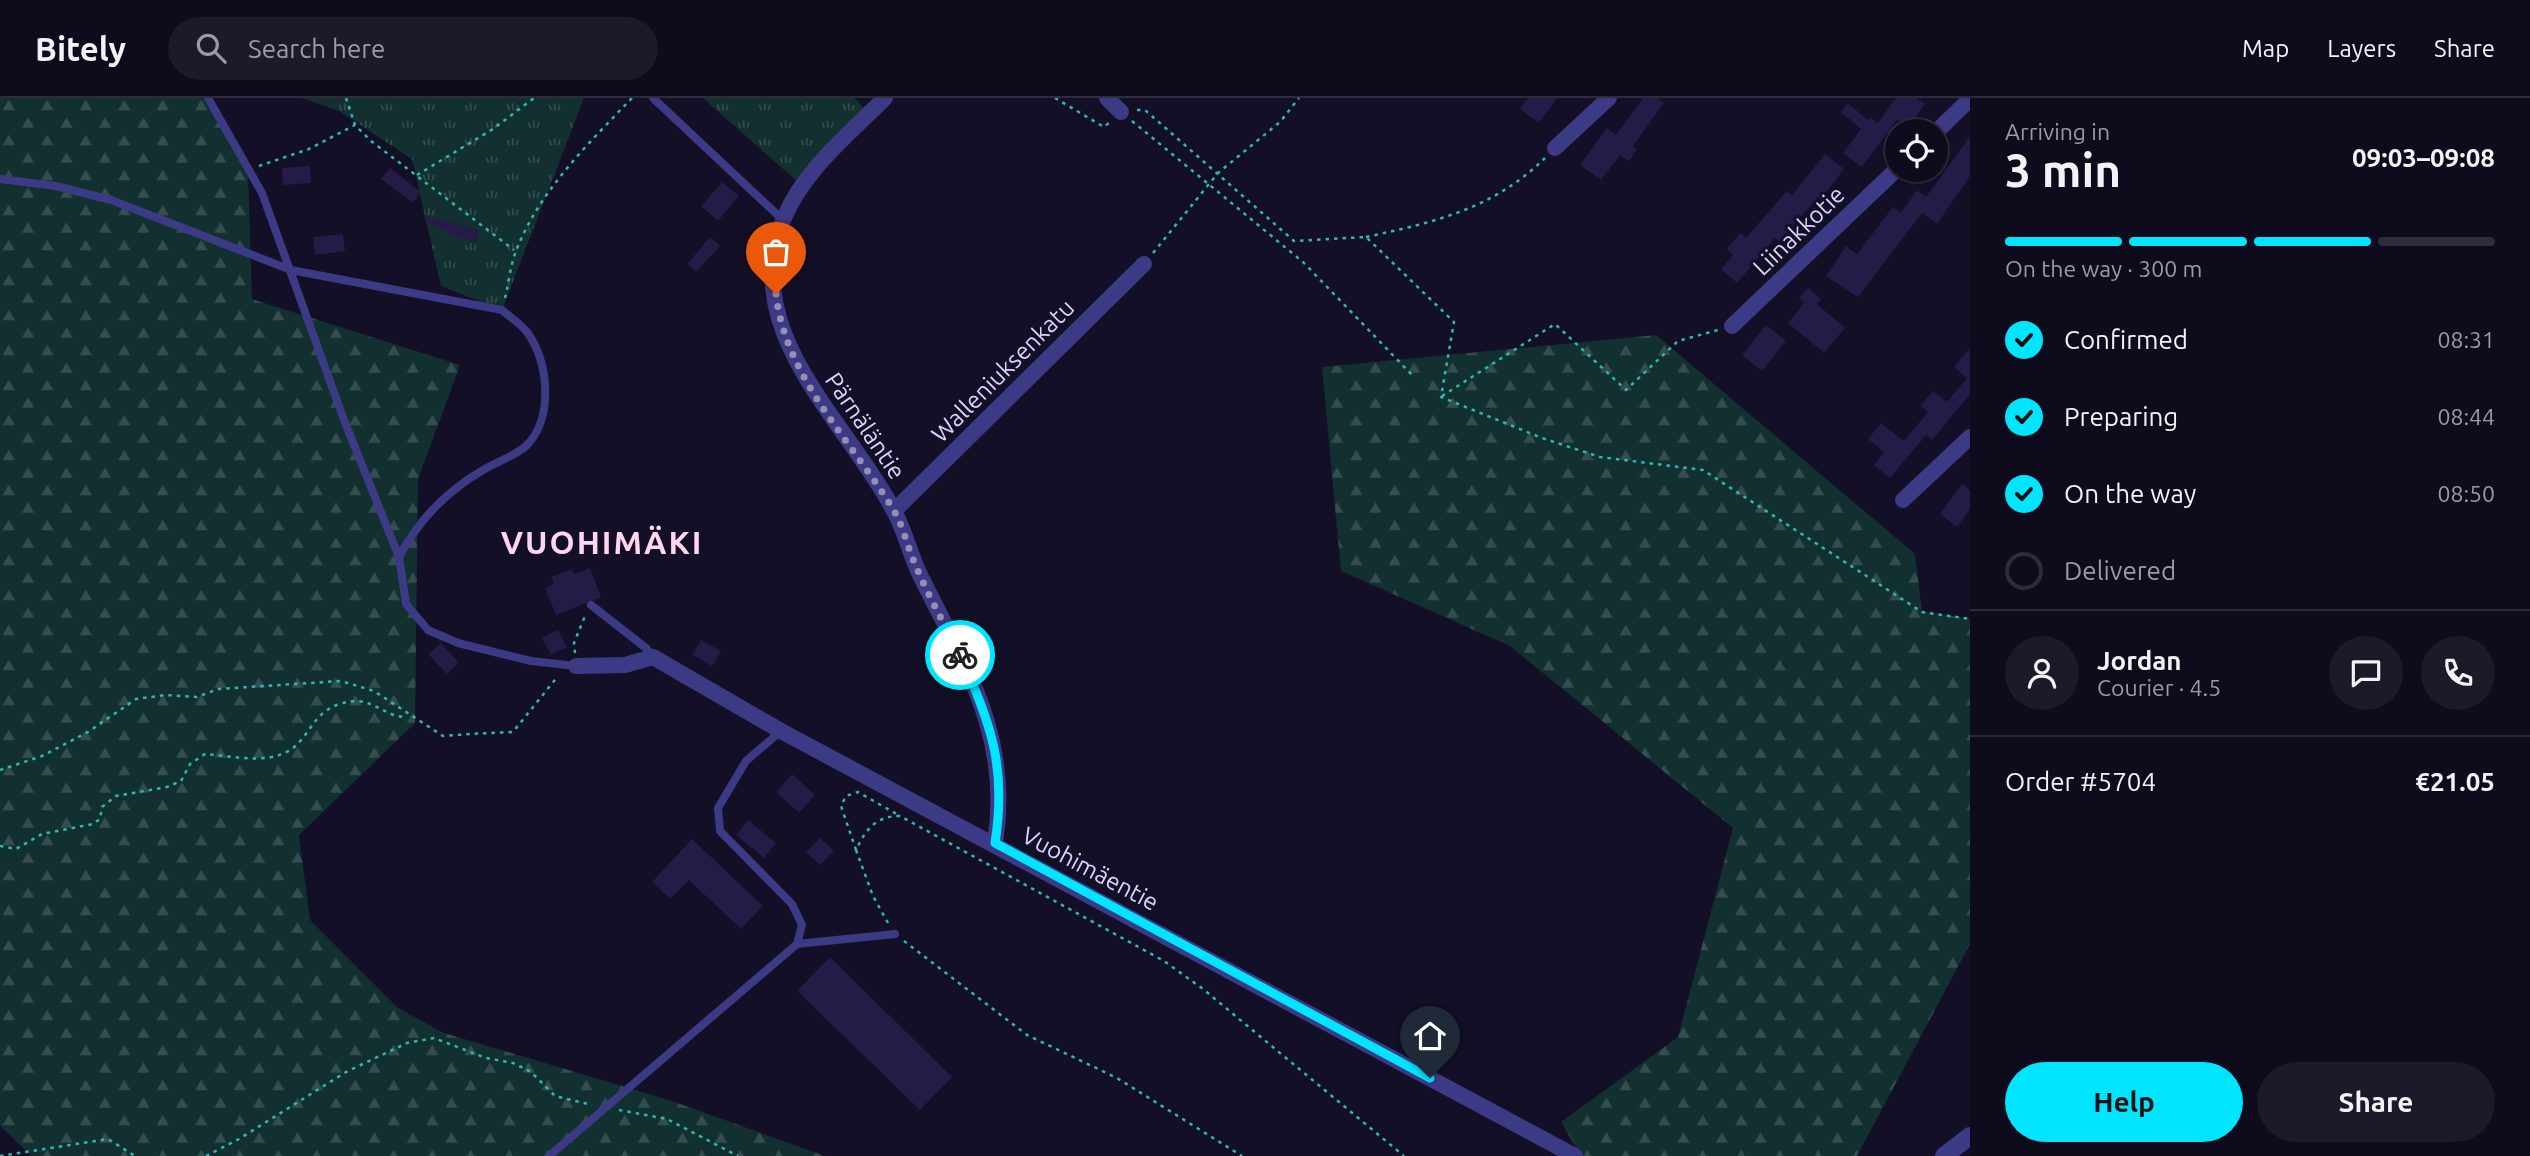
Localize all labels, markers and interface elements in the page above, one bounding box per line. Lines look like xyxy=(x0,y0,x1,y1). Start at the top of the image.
search box xyxy=(168,17,658,80)
icon: search xyxy=(192,29,230,67)
text: Bitely xyxy=(35,30,126,67)
text: Search here xyxy=(248,34,385,63)
text: Map xyxy=(2242,35,2289,62)
text: Layers xyxy=(2327,35,2396,62)
text: Share xyxy=(2434,35,2495,62)
map controls xyxy=(1885,119,1948,182)
button: locate xyxy=(1885,119,1948,182)
text: Arriving in xyxy=(2005,119,2110,144)
text: 09:03–09:08 xyxy=(2352,143,2495,172)
text: 3 min xyxy=(2005,144,2121,196)
street label: Liinakkotie xyxy=(1747,181,1850,281)
pin xyxy=(746,222,806,294)
icon: bag xyxy=(757,233,795,271)
text: On the way · 300 m xyxy=(2005,256,2202,281)
street label: Walleniuksenkatu xyxy=(926,294,1079,447)
icon: check xyxy=(2005,321,2043,359)
text: Confirmed xyxy=(2064,325,2188,354)
text: 08:31 xyxy=(2437,327,2495,352)
street label: Pärnäläntie xyxy=(820,367,911,484)
icon: check xyxy=(2005,398,2043,436)
text: Preparing xyxy=(2064,402,2178,431)
text: 08:44 xyxy=(2437,404,2495,429)
icon: check xyxy=(2005,475,2043,513)
text: On the way xyxy=(2064,479,2196,508)
text: 08:50 xyxy=(2437,481,2495,506)
district label: VUOHIMÄKI xyxy=(501,524,703,560)
text: Delivered xyxy=(2064,556,2176,585)
courier xyxy=(925,620,995,690)
icon: bike xyxy=(941,636,979,674)
button: person xyxy=(2005,636,2079,710)
button: chat xyxy=(2329,636,2403,710)
button: phone xyxy=(2421,636,2495,710)
text: Jordan xyxy=(2097,646,2182,675)
text: Courier · 4.5 xyxy=(2097,675,2221,700)
text: Order #5704 xyxy=(2005,767,2156,796)
text: €21.05 xyxy=(2415,767,2495,796)
street label: Vuohimäentie xyxy=(1017,821,1163,916)
pin xyxy=(1400,1006,1460,1078)
icon: home xyxy=(1411,1017,1449,1055)
button: Help xyxy=(2005,1062,2243,1142)
button: Share xyxy=(2257,1062,2495,1142)

